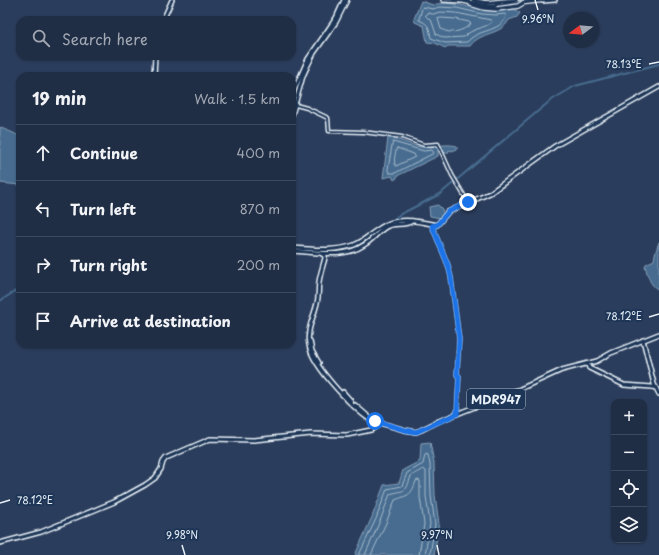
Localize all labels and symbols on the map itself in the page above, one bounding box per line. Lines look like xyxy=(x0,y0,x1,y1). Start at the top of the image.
text: 9.96°N xyxy=(522,11,554,26)
north arrow xyxy=(563,12,599,48)
text: 78.13°E xyxy=(606,56,642,71)
route end xyxy=(459,193,477,211)
text: 78.12°E xyxy=(606,308,642,323)
road number: MDR947 xyxy=(467,389,525,409)
route start xyxy=(366,412,384,430)
text: 78.12°E xyxy=(17,492,53,507)
text: 9.98°N xyxy=(166,527,198,542)
text: 9.97°N xyxy=(421,527,453,542)

